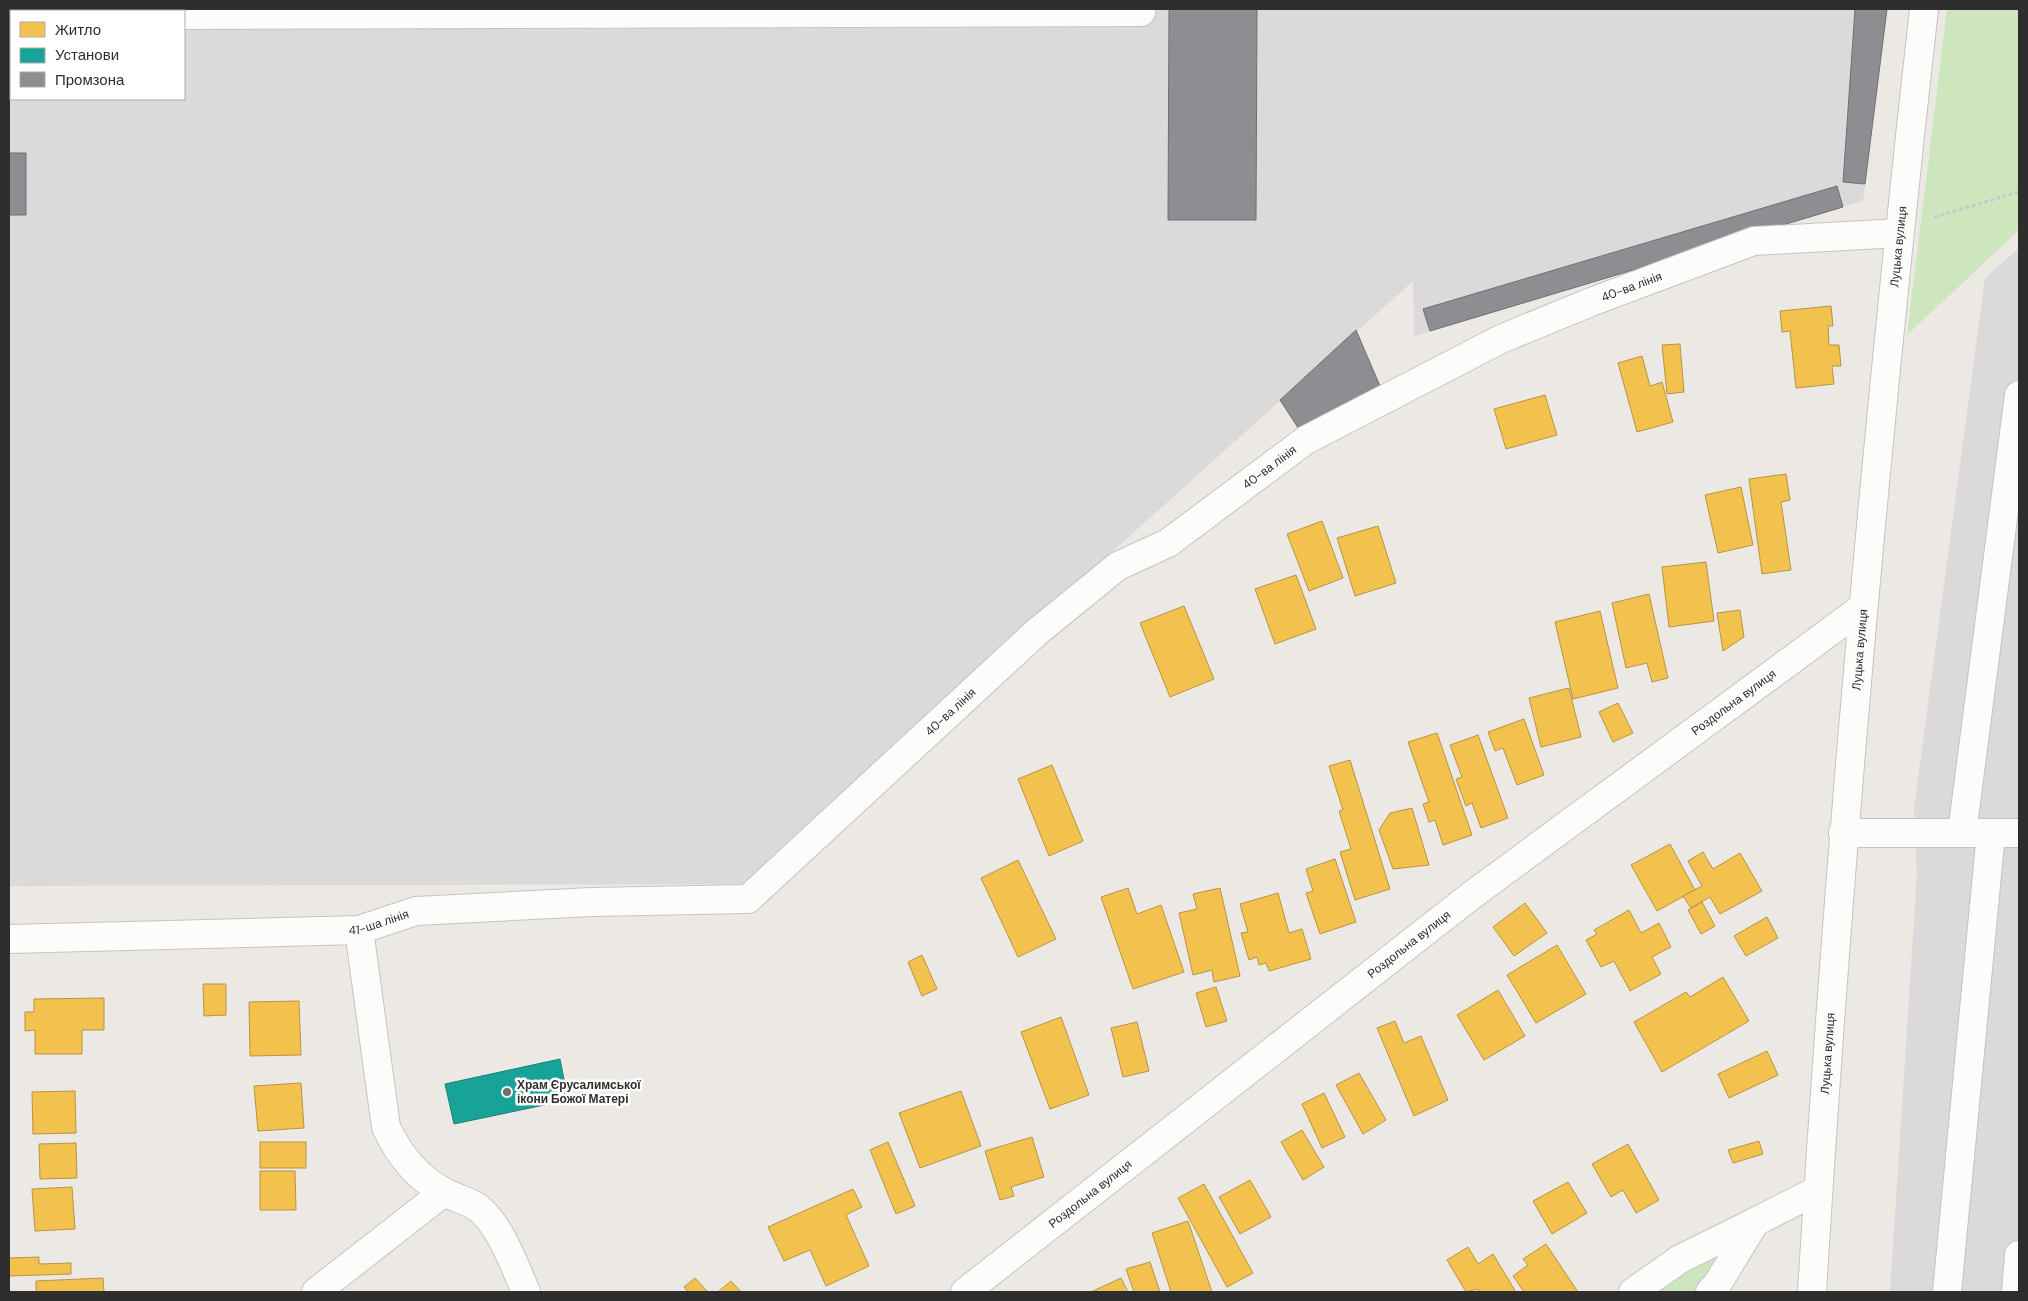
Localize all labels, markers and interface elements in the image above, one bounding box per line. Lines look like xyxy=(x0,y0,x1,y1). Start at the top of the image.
legend xyxy=(10,10,185,100)
text: Житло xyxy=(55,20,101,40)
text: Установи xyxy=(55,45,119,65)
text: Промзона xyxy=(55,70,125,90)
street label: Луцька вулиця xyxy=(1886,205,1911,288)
street label: 40-ва лінія xyxy=(1599,268,1664,305)
street label: 40-ва лінія xyxy=(1239,442,1300,493)
street label: Луцька вулиця xyxy=(1848,608,1871,691)
street label: Роздольна вулиця xyxy=(1688,666,1779,739)
street label: 40-ва лінія xyxy=(922,685,979,739)
street label: 41-ша лінія xyxy=(348,906,411,938)
street label: Роздольна вулиця xyxy=(1364,907,1454,982)
street label: Луцька вулиця xyxy=(1817,1012,1839,1095)
place label: Храм Єрусалимської ікони Божої Матері xyxy=(517,1077,641,1107)
marker: Храм Єрусалимської ікони Божої Матері xyxy=(501,1086,513,1098)
street label: Роздольна вулиця xyxy=(1045,1156,1135,1232)

